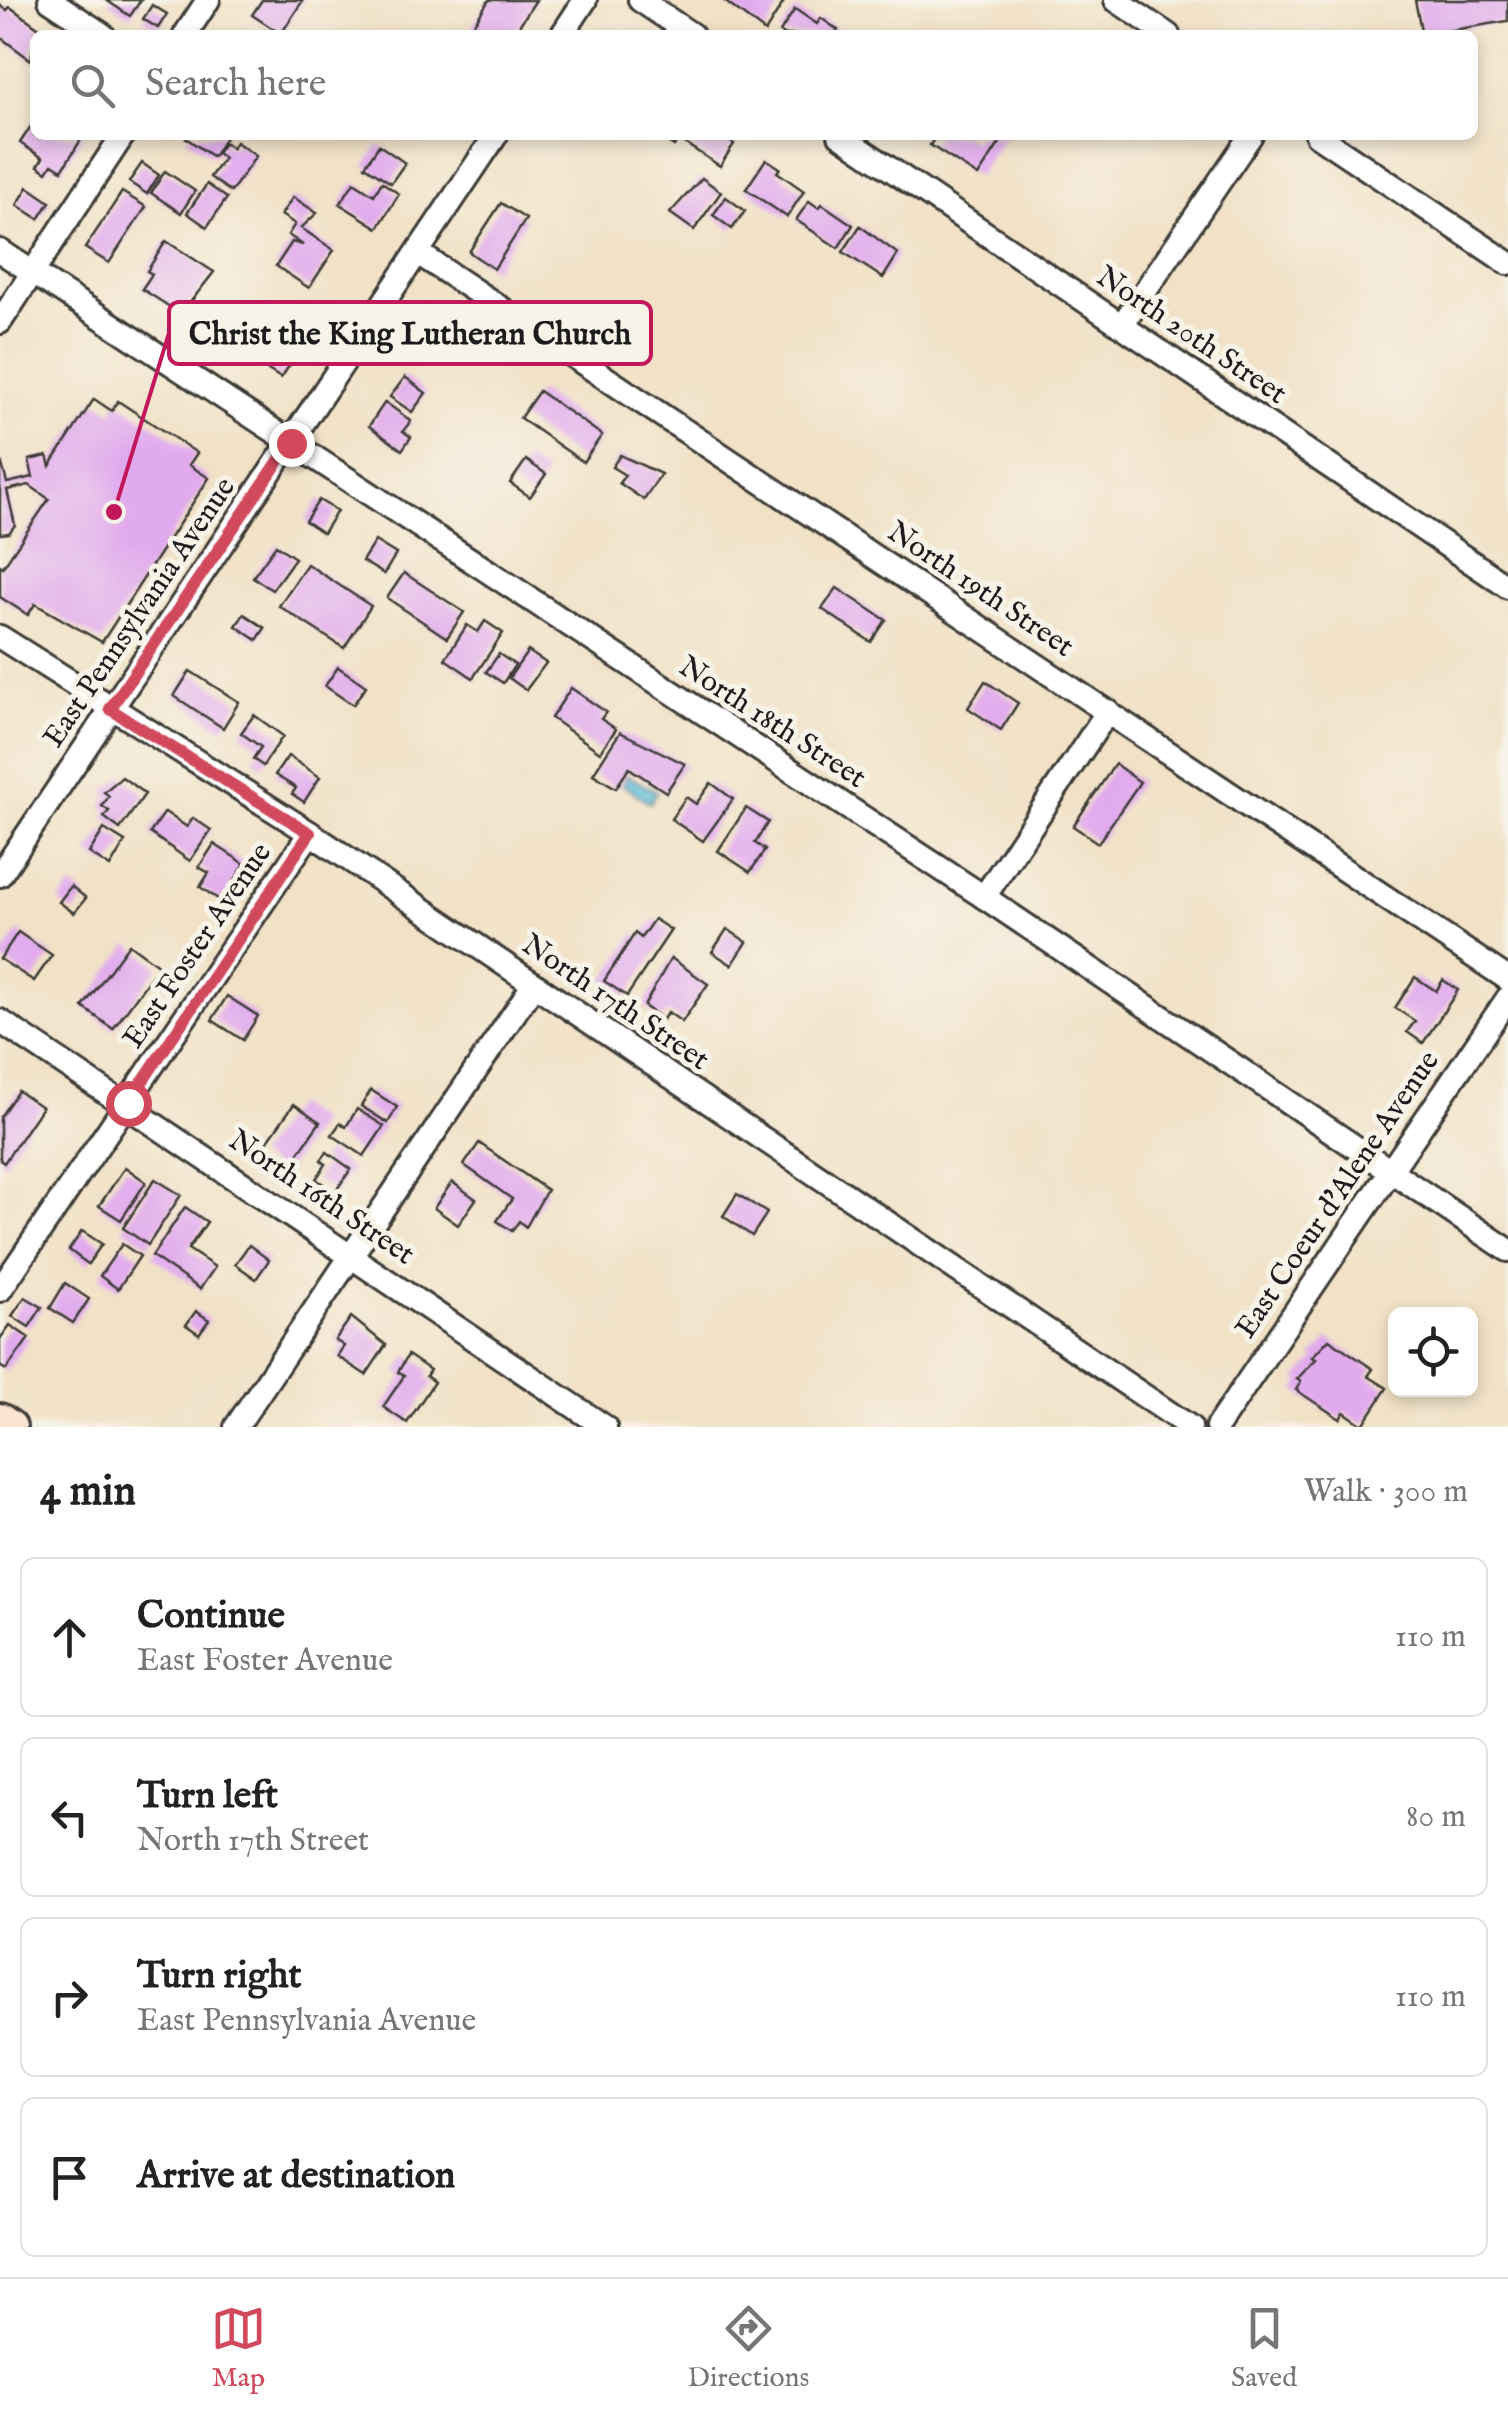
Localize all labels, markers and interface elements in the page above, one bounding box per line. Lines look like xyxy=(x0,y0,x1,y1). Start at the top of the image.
search box xyxy=(30,30,1478,140)
icon: search xyxy=(65,58,120,113)
text: Search here xyxy=(145,61,326,109)
street label: North 20th Street xyxy=(1089,258,1293,414)
callout: Christ the King Lutheran Church xyxy=(169,302,651,364)
text: Christ the King Lutheran Church xyxy=(189,315,632,356)
route end xyxy=(269,421,315,467)
street label: East Pennsylvania Avenue xyxy=(35,471,245,755)
street label: North 19th Street xyxy=(880,514,1080,666)
street label: North 18th Street xyxy=(671,648,873,798)
street label: East Foster Avenue xyxy=(115,836,281,1056)
street label: North 17th Street xyxy=(514,926,716,1080)
street label: East Coeur d'Alene Avenue xyxy=(1228,1044,1448,1346)
route start xyxy=(106,1081,152,1127)
street label: North 16th Street xyxy=(221,1122,421,1274)
map controls xyxy=(1388,1307,1478,1397)
button: locate xyxy=(1388,1307,1478,1397)
text: 4 min xyxy=(40,1466,136,1519)
text: Walk · 300 m xyxy=(1304,1472,1468,1513)
text: Continue xyxy=(137,1593,285,1641)
icon: ahead xyxy=(42,1610,97,1665)
text: 110 m xyxy=(1395,1617,1466,1658)
text: East Foster Avenue xyxy=(137,1641,393,1682)
text: Turn left xyxy=(137,1773,278,1821)
icon: left xyxy=(42,1790,97,1845)
text: 80 m xyxy=(1406,1797,1466,1838)
text: North 17th Street xyxy=(137,1821,369,1862)
text: Turn right xyxy=(137,1953,301,2001)
icon: right xyxy=(42,1970,97,2025)
text: 110 m xyxy=(1395,1977,1466,2018)
text: East Pennsylvania Avenue xyxy=(137,2001,476,2042)
icon: arrive xyxy=(42,2150,97,2205)
text: Arrive at destination xyxy=(137,2153,455,2201)
tab: Map xyxy=(211,2301,266,2396)
tab: Directions xyxy=(687,2301,809,2396)
tab: Saved xyxy=(1231,2301,1297,2396)

